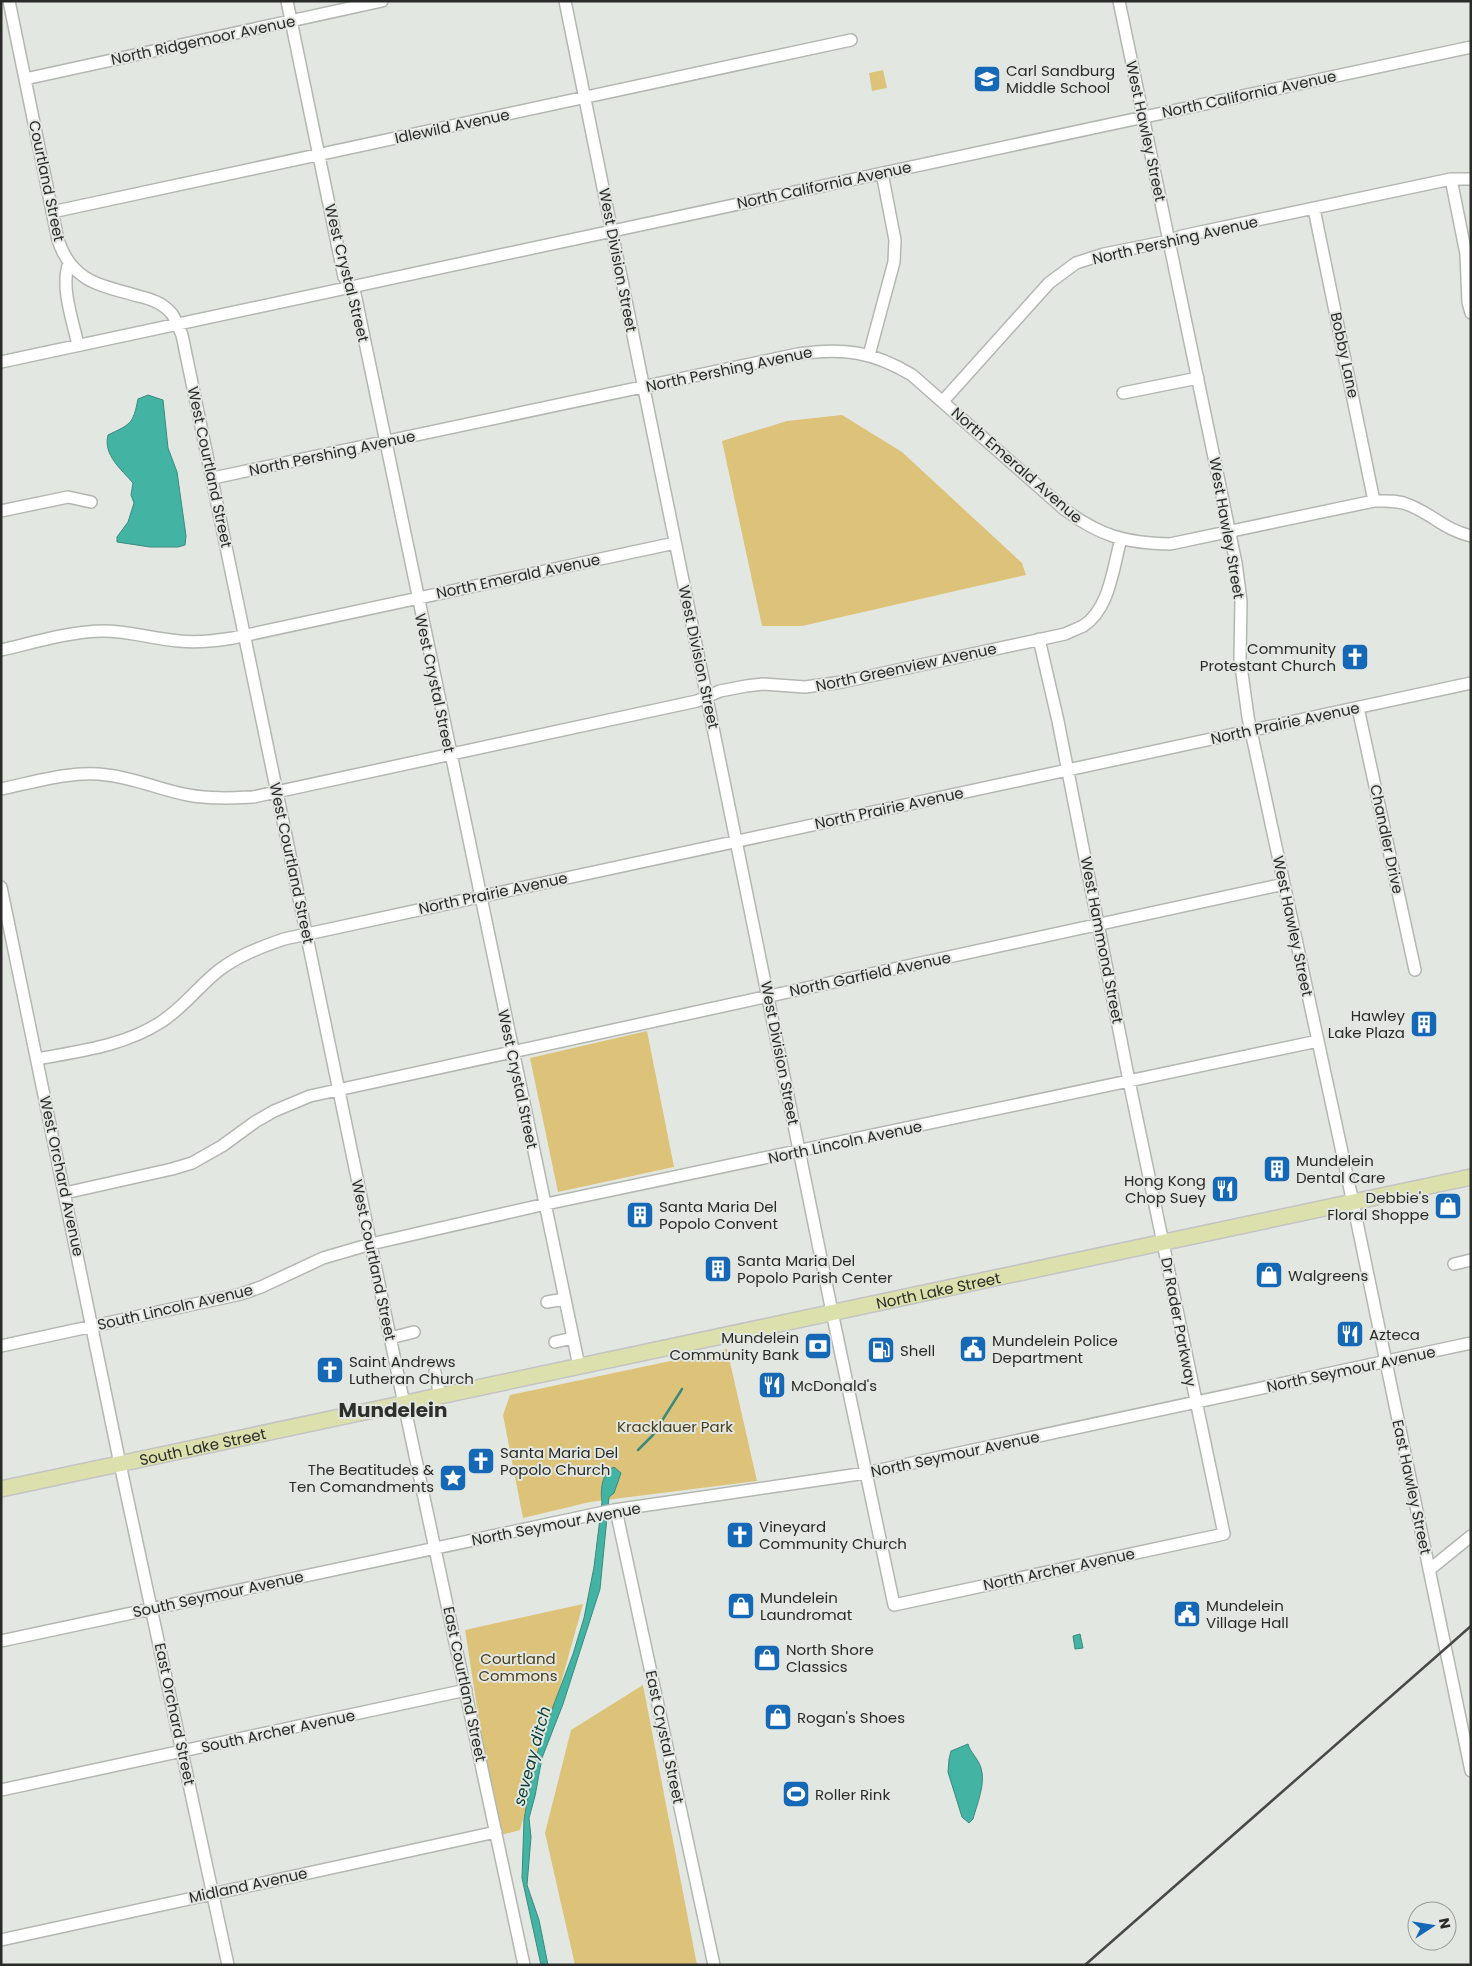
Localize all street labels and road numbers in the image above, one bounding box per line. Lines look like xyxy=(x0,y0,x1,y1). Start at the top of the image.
street label: North Ridgemoor Avenue xyxy=(109,10,297,70)
street label: West Hawley Street xyxy=(1121,59,1171,203)
street label: North California Avenue xyxy=(1160,65,1338,123)
street label: Idlewild Avenue xyxy=(393,104,511,148)
street label: Courtland Street xyxy=(24,118,70,244)
street label: North California Avenue xyxy=(735,156,913,214)
street label: West Division Street xyxy=(594,186,642,334)
street label: West Crystal Street xyxy=(320,202,374,344)
street label: North Pershing Avenue xyxy=(1090,211,1260,269)
street label: Bobby Lane xyxy=(1326,310,1364,400)
street label: North Pershing Avenue xyxy=(644,341,814,397)
street label: West Courtland Street xyxy=(183,384,237,550)
street label: North Emerald Avenue xyxy=(947,402,1087,528)
street label: North Pershing Avenue xyxy=(247,425,417,481)
street label: West Hawley Street xyxy=(1204,456,1250,600)
street label: North Emerald Avenue xyxy=(434,548,602,604)
street label: West Division Street xyxy=(674,583,724,731)
street label: West Crystal Street xyxy=(410,611,460,755)
street label: North Greenview Avenue xyxy=(814,638,998,696)
street label: North Prairie Avenue xyxy=(1209,697,1361,749)
street label: West Courtland Street xyxy=(265,780,319,946)
street label: North Prairie Avenue xyxy=(813,782,965,834)
street label: Chandler Drive xyxy=(1365,782,1409,896)
street label: West Hawley Street xyxy=(1268,854,1318,998)
street label: West Hammond Street xyxy=(1075,855,1129,1025)
street label: North Prairie Avenue xyxy=(417,867,569,919)
street label: North Garfield Avenue xyxy=(787,947,953,1001)
street label: West Division Street xyxy=(756,979,804,1127)
street label: West Crystal Street xyxy=(493,1007,543,1151)
street label: West Orchard Avenue xyxy=(35,1094,89,1258)
street label: North Lincoln Avenue xyxy=(766,1115,924,1169)
street label: West Courtland Street xyxy=(347,1177,401,1343)
street label: Dr Rader Parkway xyxy=(1156,1255,1202,1389)
street label: North Lake Street xyxy=(874,1267,1002,1314)
street label: South Lincoln Avenue xyxy=(95,1279,255,1335)
street label: North Seymour Avenue xyxy=(1265,1341,1437,1397)
street label: East Hawley Street xyxy=(1387,1418,1437,1556)
street label: South Lake Street xyxy=(137,1423,268,1470)
street label: North Seymour Avenue xyxy=(869,1426,1041,1482)
street label: North Seymour Avenue xyxy=(470,1497,642,1551)
street label: North Archer Avenue xyxy=(981,1543,1137,1595)
street label: South Seymour Avenue xyxy=(131,1566,305,1622)
street label: East Courtland Street xyxy=(438,1604,492,1764)
street label: East Orchard Street xyxy=(150,1641,200,1787)
street label: East Crystal Street xyxy=(641,1668,689,1806)
street label: South Archer Avenue xyxy=(199,1704,357,1758)
street label: Midland Avenue xyxy=(187,1862,309,1908)

